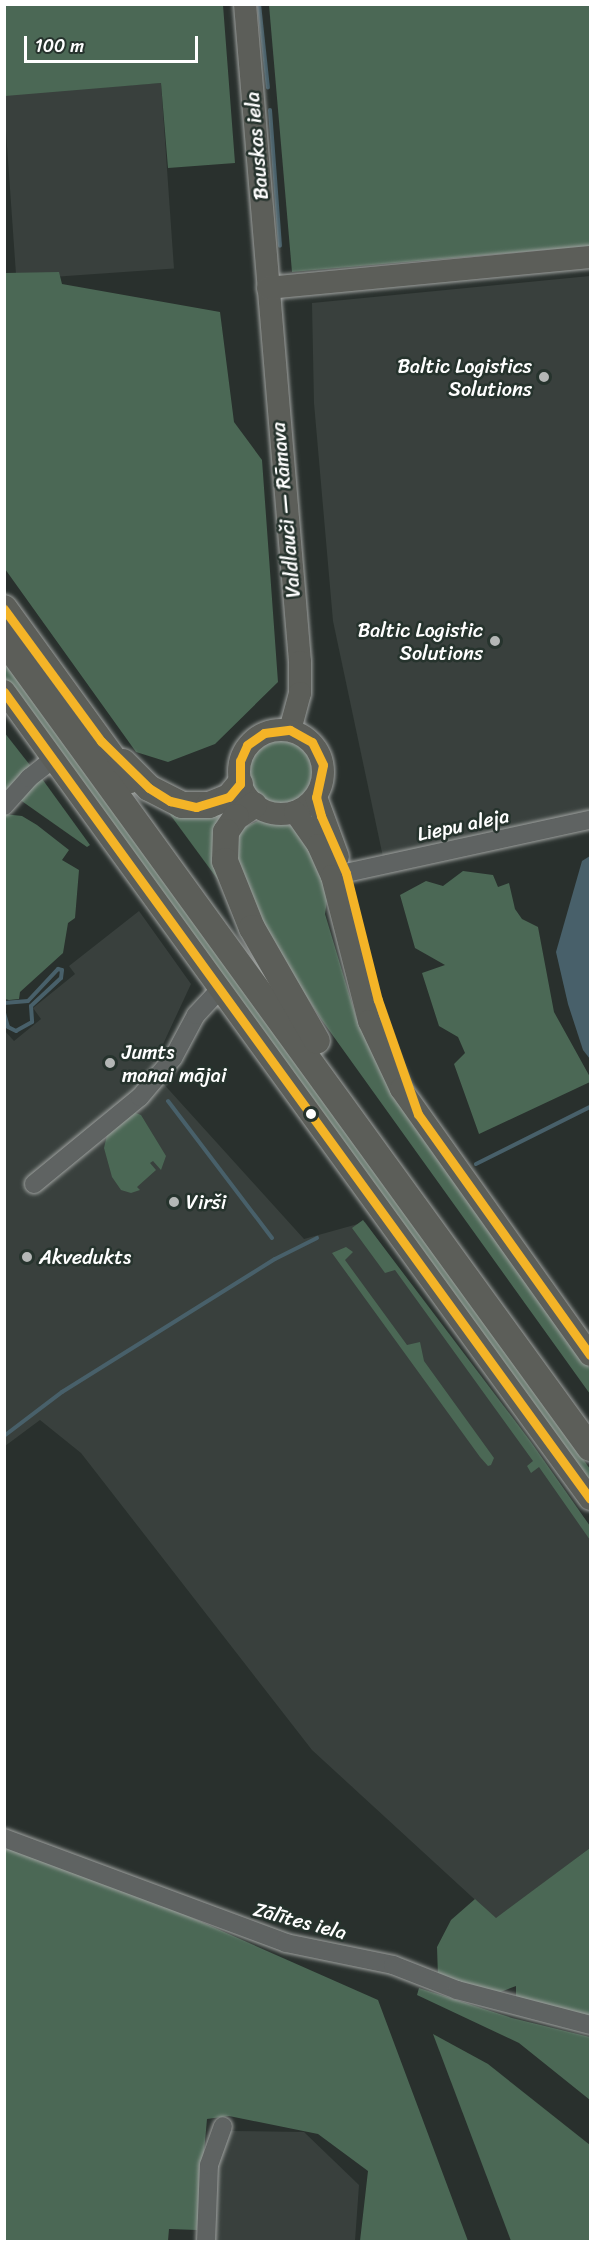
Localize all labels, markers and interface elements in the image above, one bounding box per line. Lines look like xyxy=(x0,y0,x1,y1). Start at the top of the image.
scale bar xyxy=(27,24,201,62)
text: 100 m xyxy=(35,30,84,62)
street label: Bauskas iela xyxy=(240,91,274,201)
place label: Baltic Logistics Solutions xyxy=(397,354,532,401)
marker: Baltic Logistics Solutions xyxy=(537,370,551,384)
street label: Valdlauči — Rāmava xyxy=(266,421,306,599)
place label: Baltic Logistic Solutions xyxy=(357,618,483,665)
marker: Baltic Logistic Solutions xyxy=(488,634,502,648)
street label: Liepu aleja xyxy=(414,803,512,847)
place label: Jumts manai mājai xyxy=(122,1040,226,1087)
marker: Jumts manai mājai xyxy=(103,1056,117,1070)
unlabelled marker xyxy=(305,1108,317,1120)
place label: Virši xyxy=(186,1190,226,1214)
marker: Virši xyxy=(167,1195,181,1209)
place label: Akvedukts xyxy=(39,1245,131,1269)
marker: Akvedukts xyxy=(20,1250,34,1264)
street label: Zālītes iela xyxy=(250,1897,350,1945)

